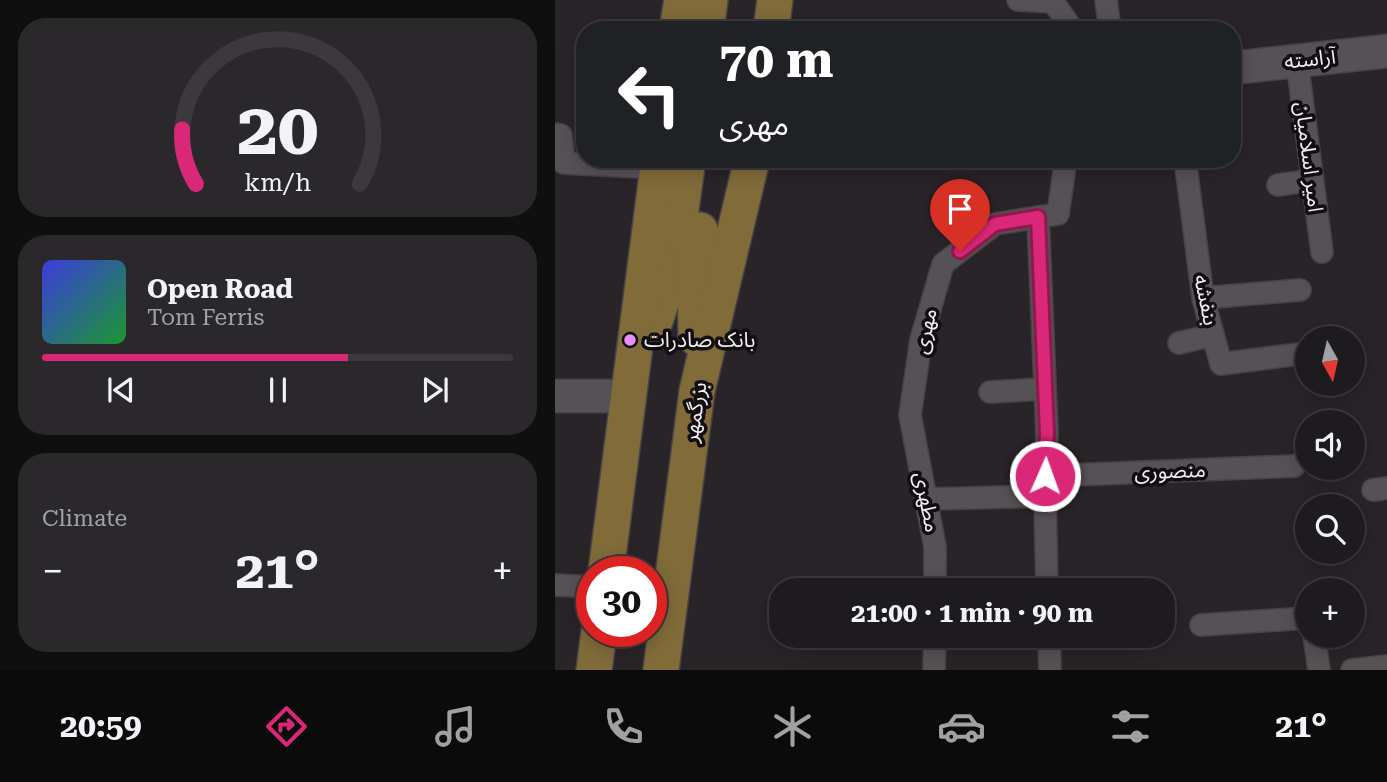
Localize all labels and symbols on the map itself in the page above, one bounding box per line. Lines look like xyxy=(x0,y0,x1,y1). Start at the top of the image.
street label: آراسته xyxy=(1283,44,1338,74)
street label: امیر اسلامیان xyxy=(1290,101,1328,213)
pin xyxy=(930,179,990,251)
street label: بنفشه xyxy=(1189,272,1223,328)
street label: مهری xyxy=(908,306,942,356)
north arrow xyxy=(1295,326,1365,396)
place label: بانک صادرات xyxy=(644,328,755,352)
marker: بانک صادرات xyxy=(622,332,638,348)
street label: بزرگمهر xyxy=(678,380,712,445)
position arrow xyxy=(1008,439,1082,513)
street label: منصوری xyxy=(1134,458,1206,484)
street label: مطهری xyxy=(909,470,945,534)
speed limit sign: 30 xyxy=(576,556,667,647)

